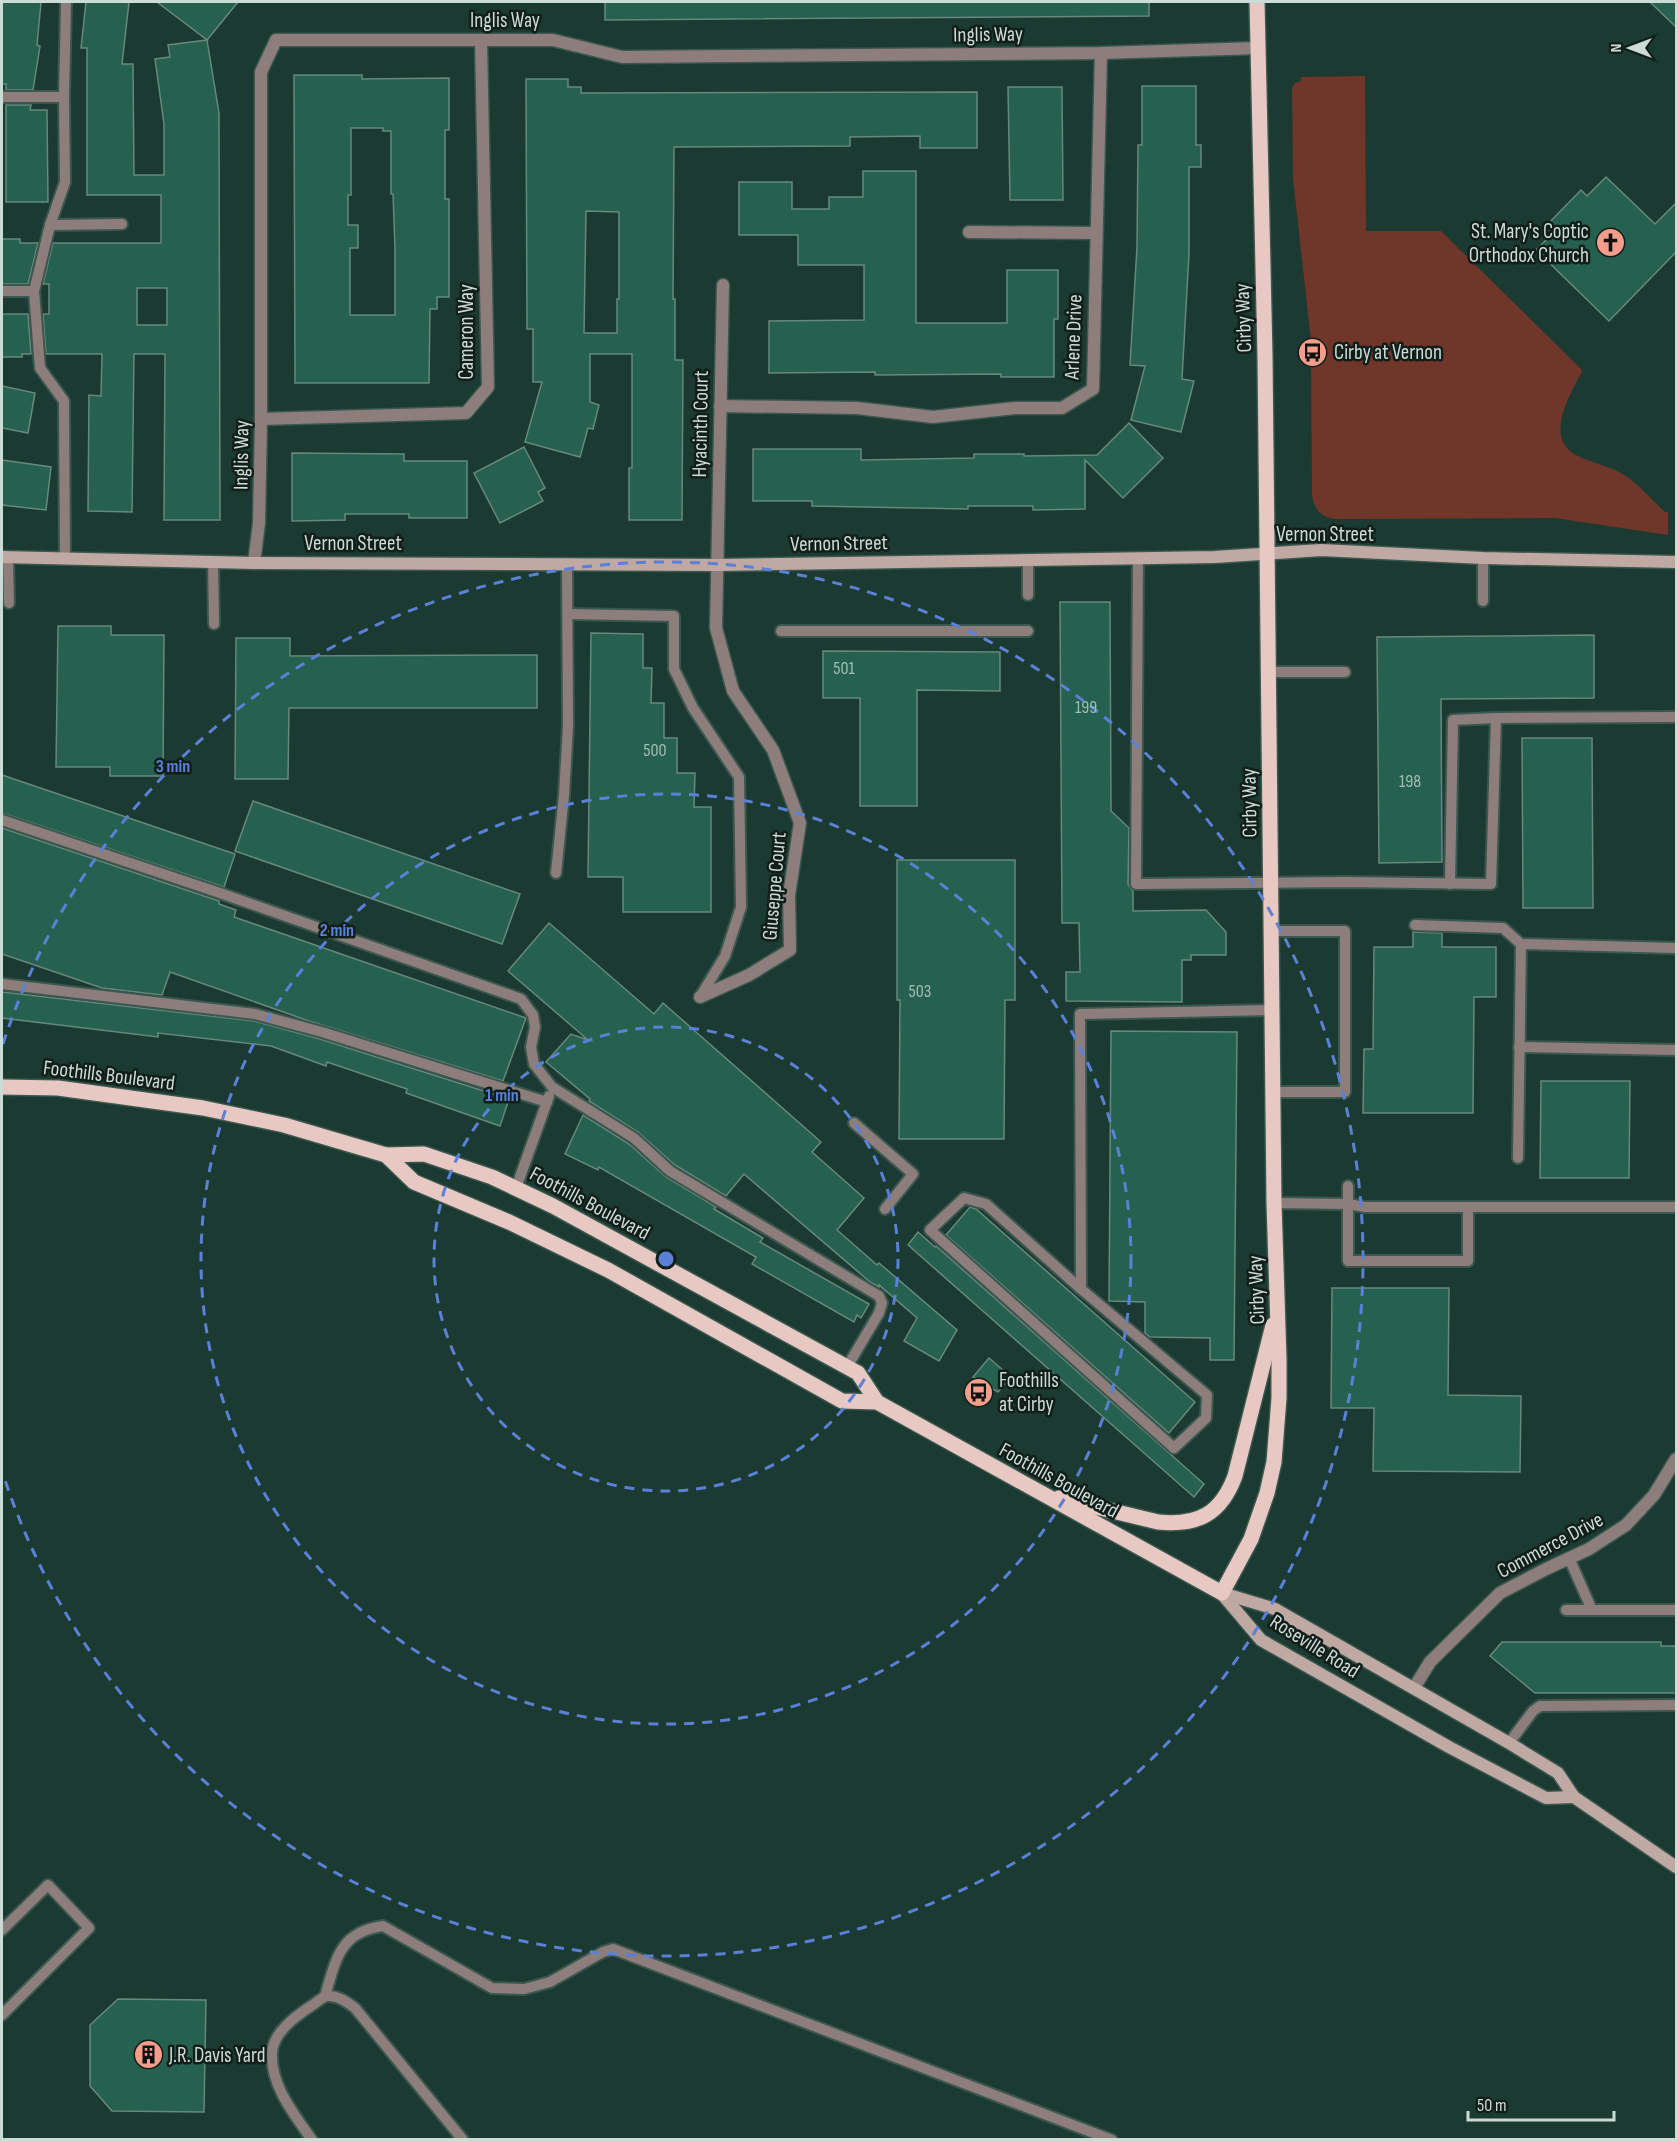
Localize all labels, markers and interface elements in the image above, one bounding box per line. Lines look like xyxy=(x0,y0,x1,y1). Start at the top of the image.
street label: Inglis Way xyxy=(470,8,540,33)
north arrow xyxy=(1600,18,1660,78)
street label: Inglis Way xyxy=(953,21,1023,48)
text: N xyxy=(1607,44,1626,52)
place label: St. Mary's Coptic Orthodox Church xyxy=(1469,219,1589,268)
church icon: St. Mary's Coptic Orthodox Church xyxy=(1594,227,1626,259)
street label: Cirby Way xyxy=(1230,283,1257,353)
street label: Cameron Way xyxy=(454,284,479,380)
street label: Arlene Drive xyxy=(1059,294,1087,381)
bus stop icon: Cirby at Vernon xyxy=(1297,336,1329,368)
place label: Cirby at Vernon xyxy=(1334,340,1442,365)
street label: Hyacinth Court xyxy=(687,370,714,478)
street label: Inglis Way xyxy=(228,420,255,490)
street label: Vernon Street xyxy=(1276,522,1374,547)
street label: Vernon Street xyxy=(790,530,888,557)
street label: Vernon Street xyxy=(304,531,402,556)
house number: 501 xyxy=(833,658,855,679)
house number: 199 xyxy=(1075,697,1097,718)
house number: 500 xyxy=(643,740,667,761)
text: 3 min xyxy=(156,756,190,777)
street label: Cirby Way xyxy=(1236,768,1263,838)
house number: 198 xyxy=(1399,771,1421,792)
street label: Giuseppe Court xyxy=(757,831,792,941)
text: 2 min xyxy=(320,920,354,941)
house number: 503 xyxy=(909,981,931,1002)
street label: Foothills Boulevard xyxy=(42,1055,176,1096)
text: 1 min xyxy=(485,1085,519,1106)
street label: Foothills Boulevard xyxy=(525,1161,654,1246)
centre of rings xyxy=(656,1249,676,1269)
street label: Cirby Way xyxy=(1243,1255,1270,1325)
place label: Foothills at Cirby xyxy=(999,1368,1059,1417)
bus stop icon: Foothills at Cirby xyxy=(962,1376,994,1408)
street label: Foothills Boulevard xyxy=(995,1437,1123,1523)
street label: Commerce Drive xyxy=(1493,1507,1608,1584)
street label: Roseville Road xyxy=(1265,1609,1364,1684)
building icon: J.R. Davis Yard xyxy=(132,2039,164,2071)
place label: J.R. Davis Yard xyxy=(168,2043,265,2068)
scale bar xyxy=(1468,2084,1614,2122)
text: 50 m xyxy=(1477,2095,1507,2116)

